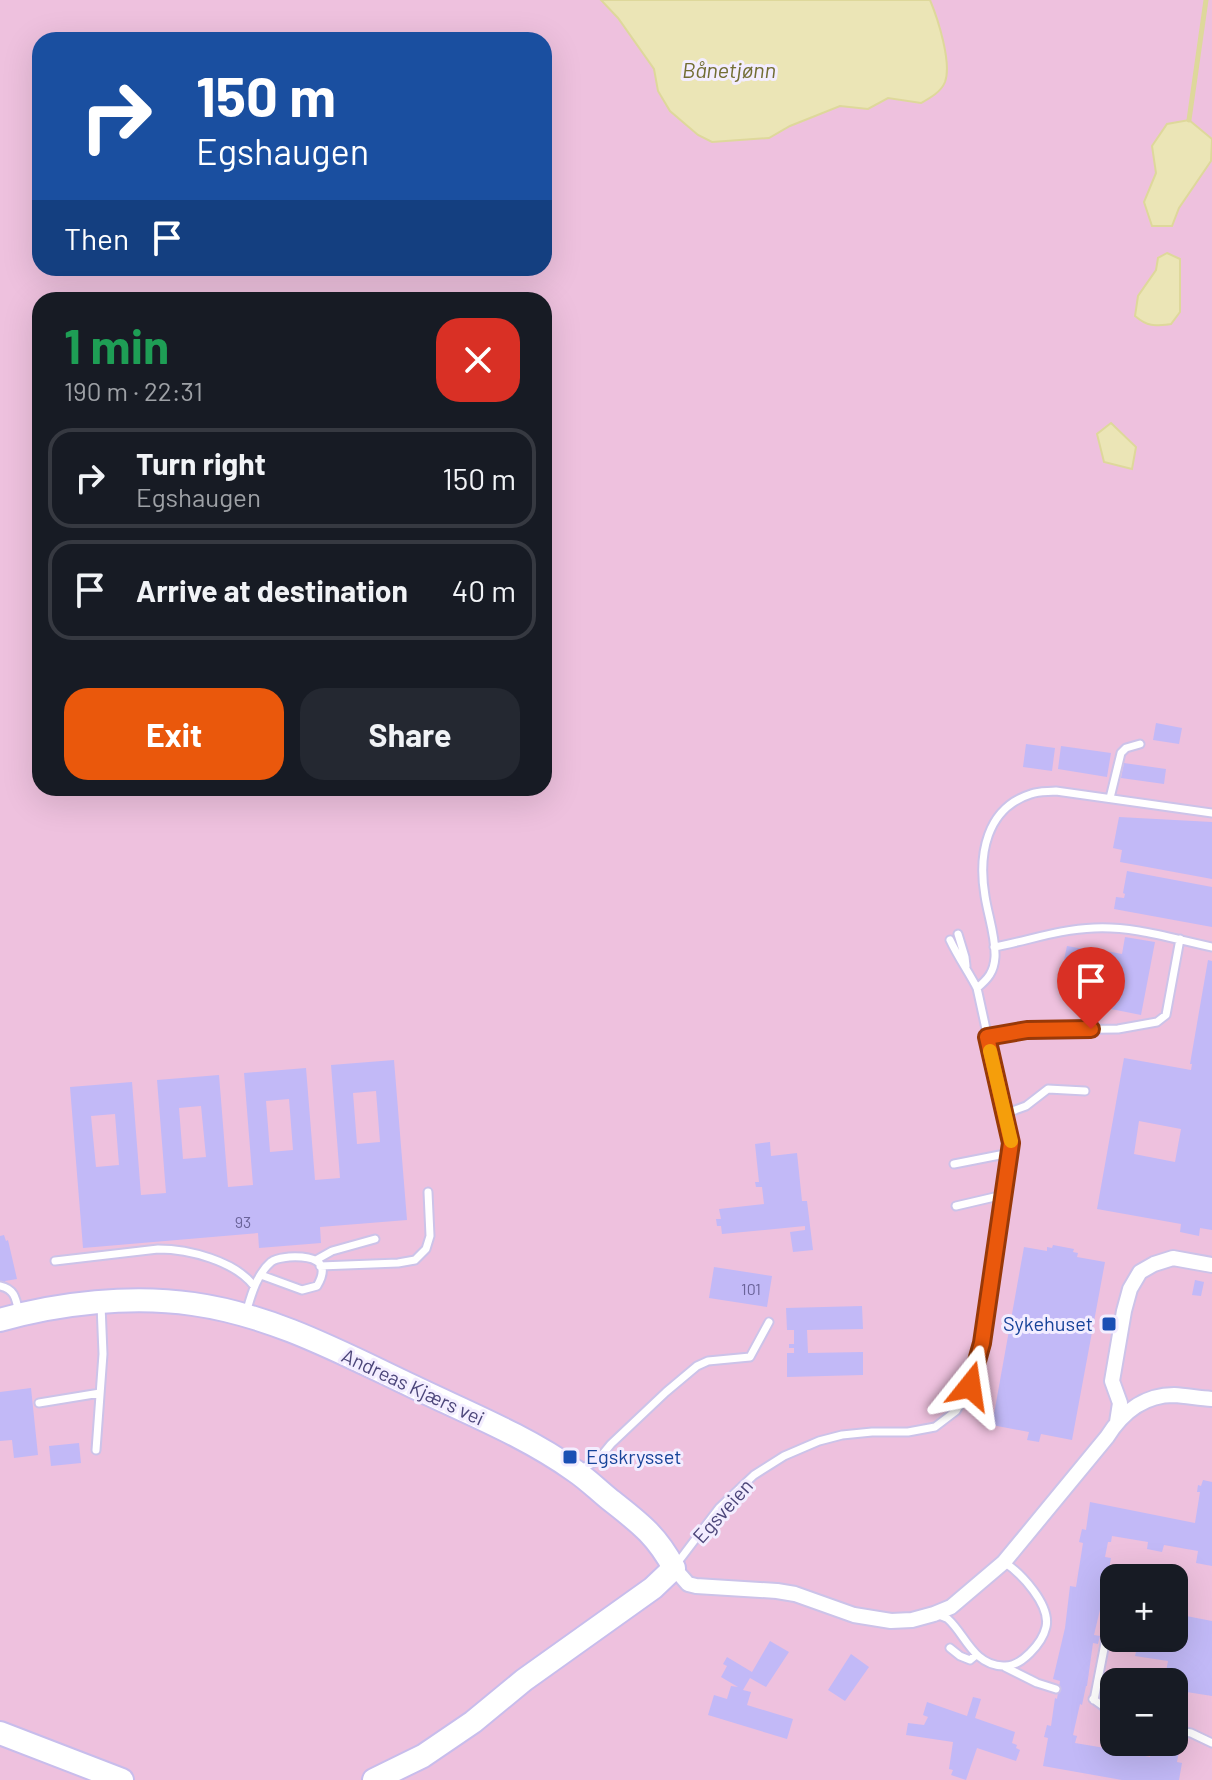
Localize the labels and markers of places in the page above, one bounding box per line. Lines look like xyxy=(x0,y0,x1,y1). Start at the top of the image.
pin xyxy=(1057,947,1125,1029)
place label: Sykehuset xyxy=(1003,1311,1093,1335)
marker: Sykehuset xyxy=(1100,1315,1118,1333)
place label: Egskrysset xyxy=(586,1444,681,1468)
marker: Egskrysset xyxy=(561,1448,579,1466)

